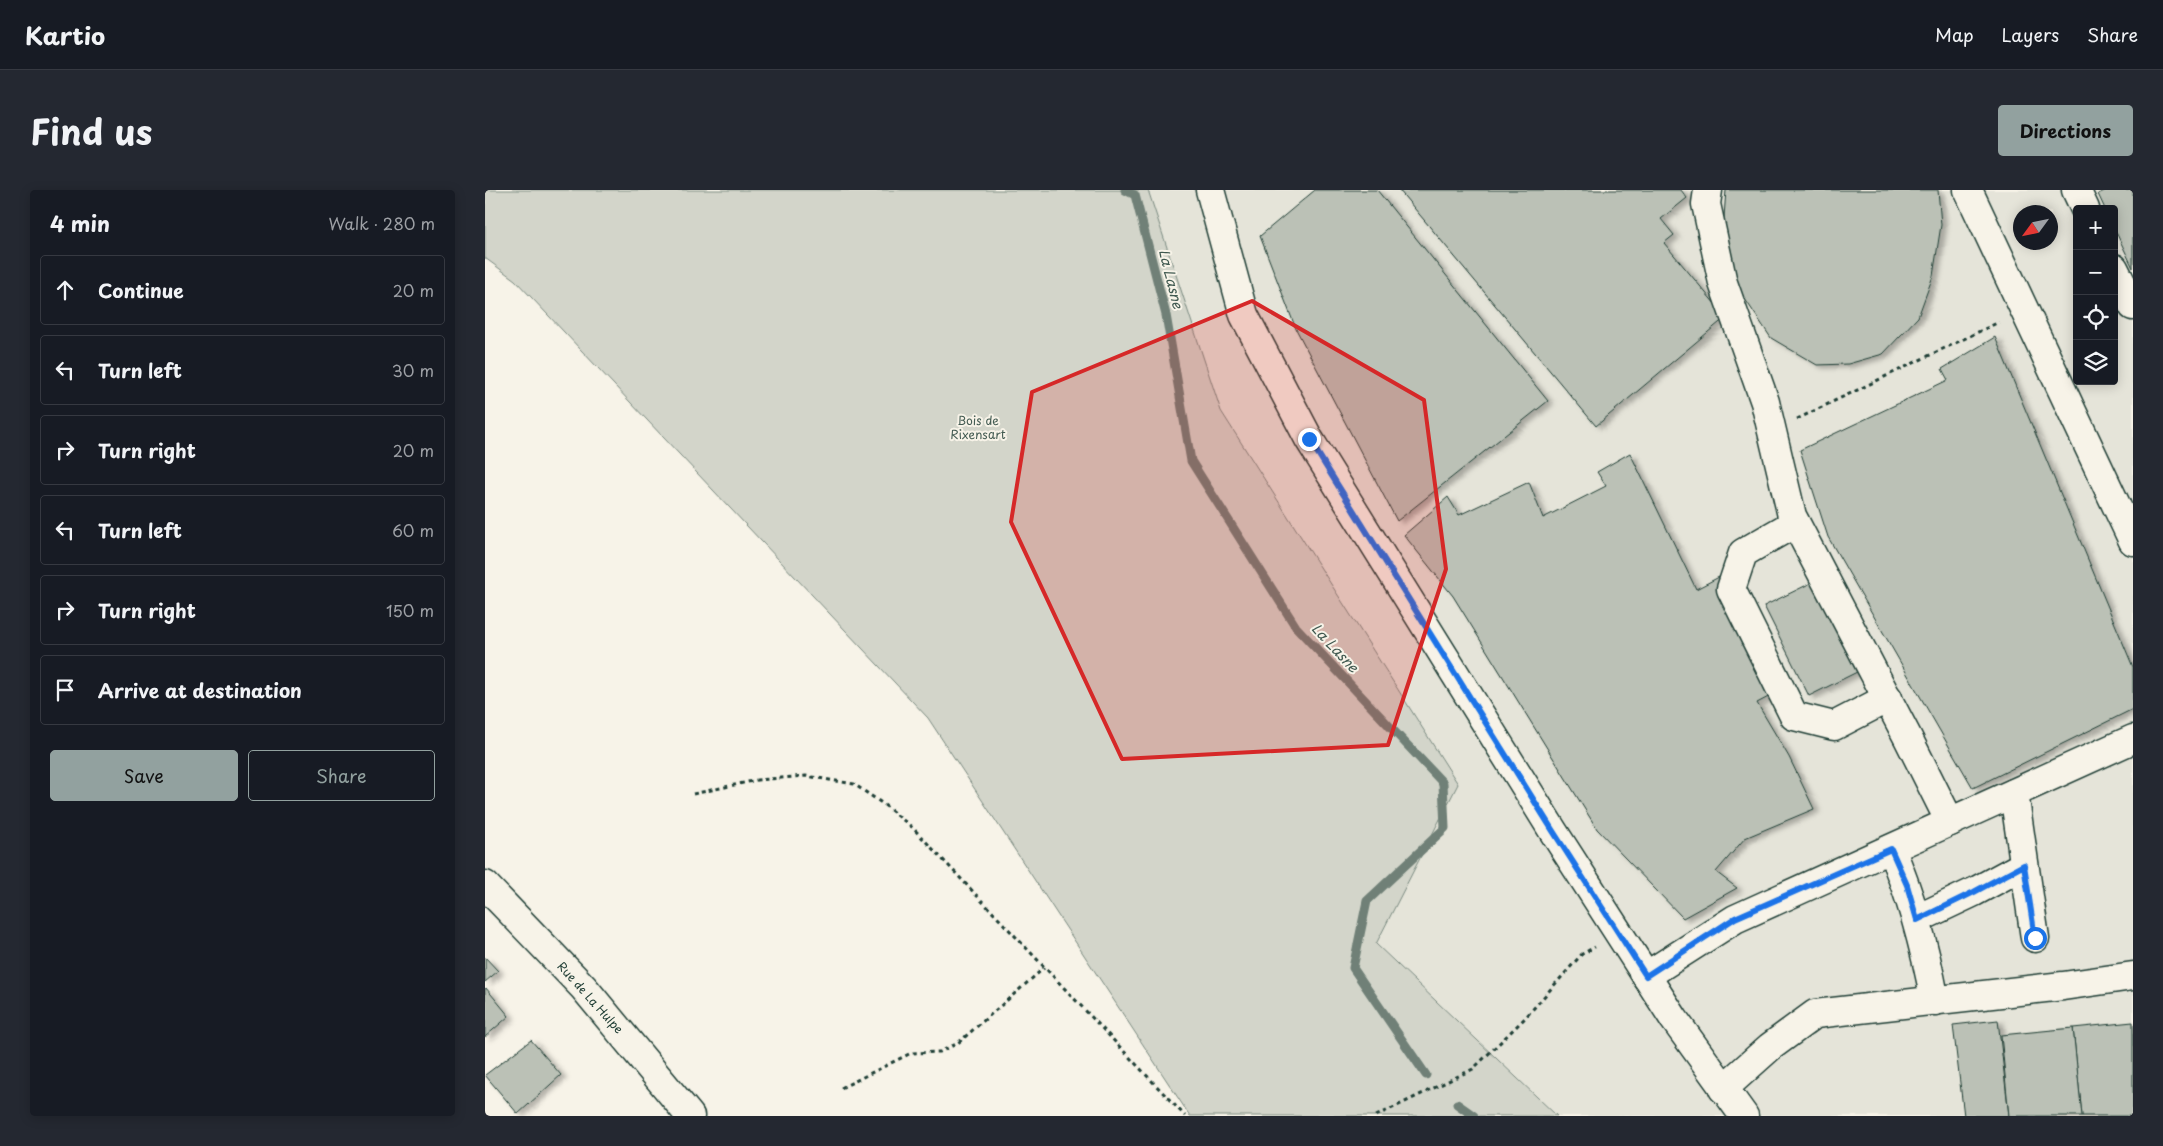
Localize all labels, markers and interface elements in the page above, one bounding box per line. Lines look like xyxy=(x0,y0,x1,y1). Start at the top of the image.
text: Kartio xyxy=(25,17,105,53)
text: Map xyxy=(1935,21,1974,48)
text: Layers xyxy=(2002,21,2059,48)
text: Share xyxy=(2087,21,2138,48)
text: Find us xyxy=(30,104,152,157)
button: Directions xyxy=(1998,105,2133,156)
north arrow xyxy=(2013,205,2058,250)
map controls xyxy=(2073,205,2118,385)
button: + xyxy=(2073,205,2118,250)
text: 4 min xyxy=(50,207,110,239)
text: Walk · 280 m xyxy=(328,211,435,235)
water label: La Lasne xyxy=(1154,247,1189,312)
button: − xyxy=(2073,250,2118,295)
icon: ahead xyxy=(51,276,79,304)
text: Continue xyxy=(98,276,184,304)
text: 20 m xyxy=(393,278,434,302)
button: locate xyxy=(2073,295,2118,340)
button: layers xyxy=(2073,340,2118,385)
icon: left xyxy=(51,356,79,384)
text: Turn left xyxy=(98,356,182,384)
text: 30 m xyxy=(392,358,434,382)
park label: Bois de Rixensart xyxy=(950,411,1006,443)
route end xyxy=(1298,428,1321,451)
icon: right xyxy=(51,436,79,464)
text: Turn right xyxy=(98,436,196,464)
text: 20 m xyxy=(393,438,434,462)
icon: left xyxy=(51,516,79,544)
text: Turn left xyxy=(98,516,182,544)
text: 60 m xyxy=(392,518,434,542)
icon: right xyxy=(51,596,79,624)
text: Turn right xyxy=(98,596,196,624)
text: 150 m xyxy=(386,598,434,622)
water label: La Lasne xyxy=(1307,618,1365,678)
icon: arrive xyxy=(51,676,79,704)
text: Arrive at destination xyxy=(98,676,302,704)
button: Save xyxy=(50,750,238,801)
button: Share xyxy=(248,750,435,801)
route start xyxy=(2024,927,2047,950)
street label: Rue de La Hulpe xyxy=(554,957,628,1037)

